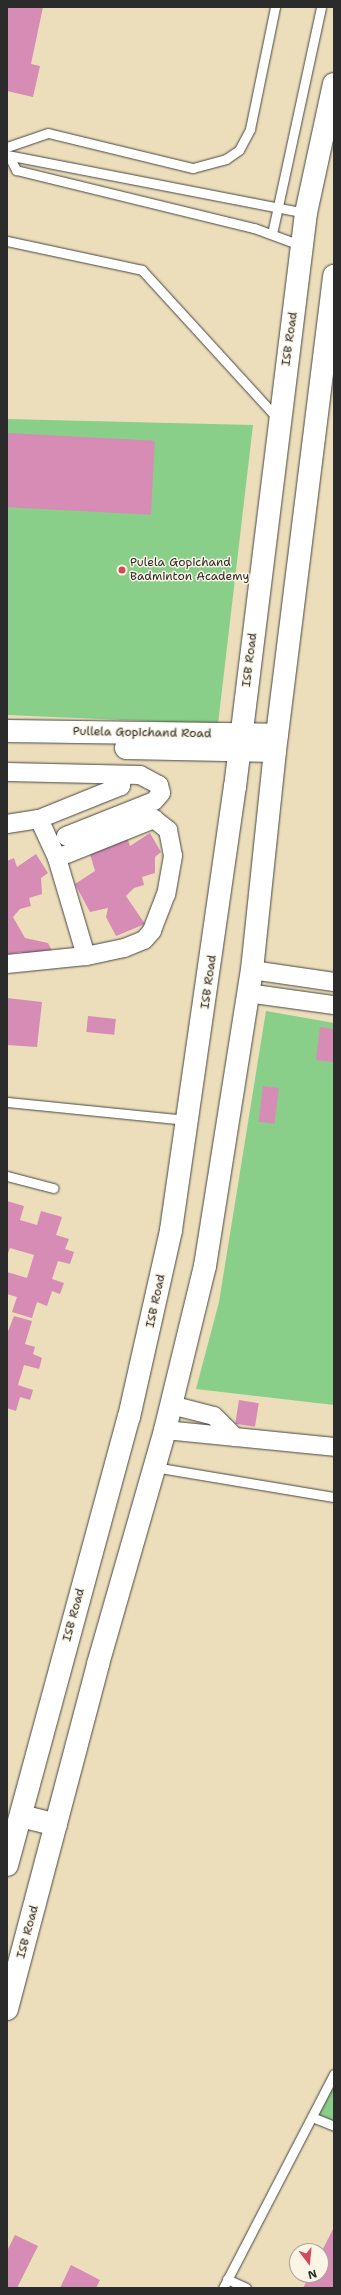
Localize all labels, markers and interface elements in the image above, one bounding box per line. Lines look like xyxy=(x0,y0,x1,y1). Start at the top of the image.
street label: ISB Road xyxy=(279,311,301,367)
place label: Pulela Gopichand Badminton Academy xyxy=(130,556,249,584)
marker: Pulela Gopichand Badminton Academy xyxy=(117,565,127,575)
street label: ISB Road xyxy=(240,632,260,688)
street label: Pullela Gopichand Road xyxy=(73,725,211,741)
street label: ISB Road xyxy=(198,954,220,1010)
street label: ISB Road xyxy=(143,1273,169,1329)
street label: ISB Road xyxy=(60,1587,88,1643)
street label: ISB Road xyxy=(14,1904,42,1960)
north arrow xyxy=(289,2243,329,2283)
text: N xyxy=(306,2266,318,2282)

